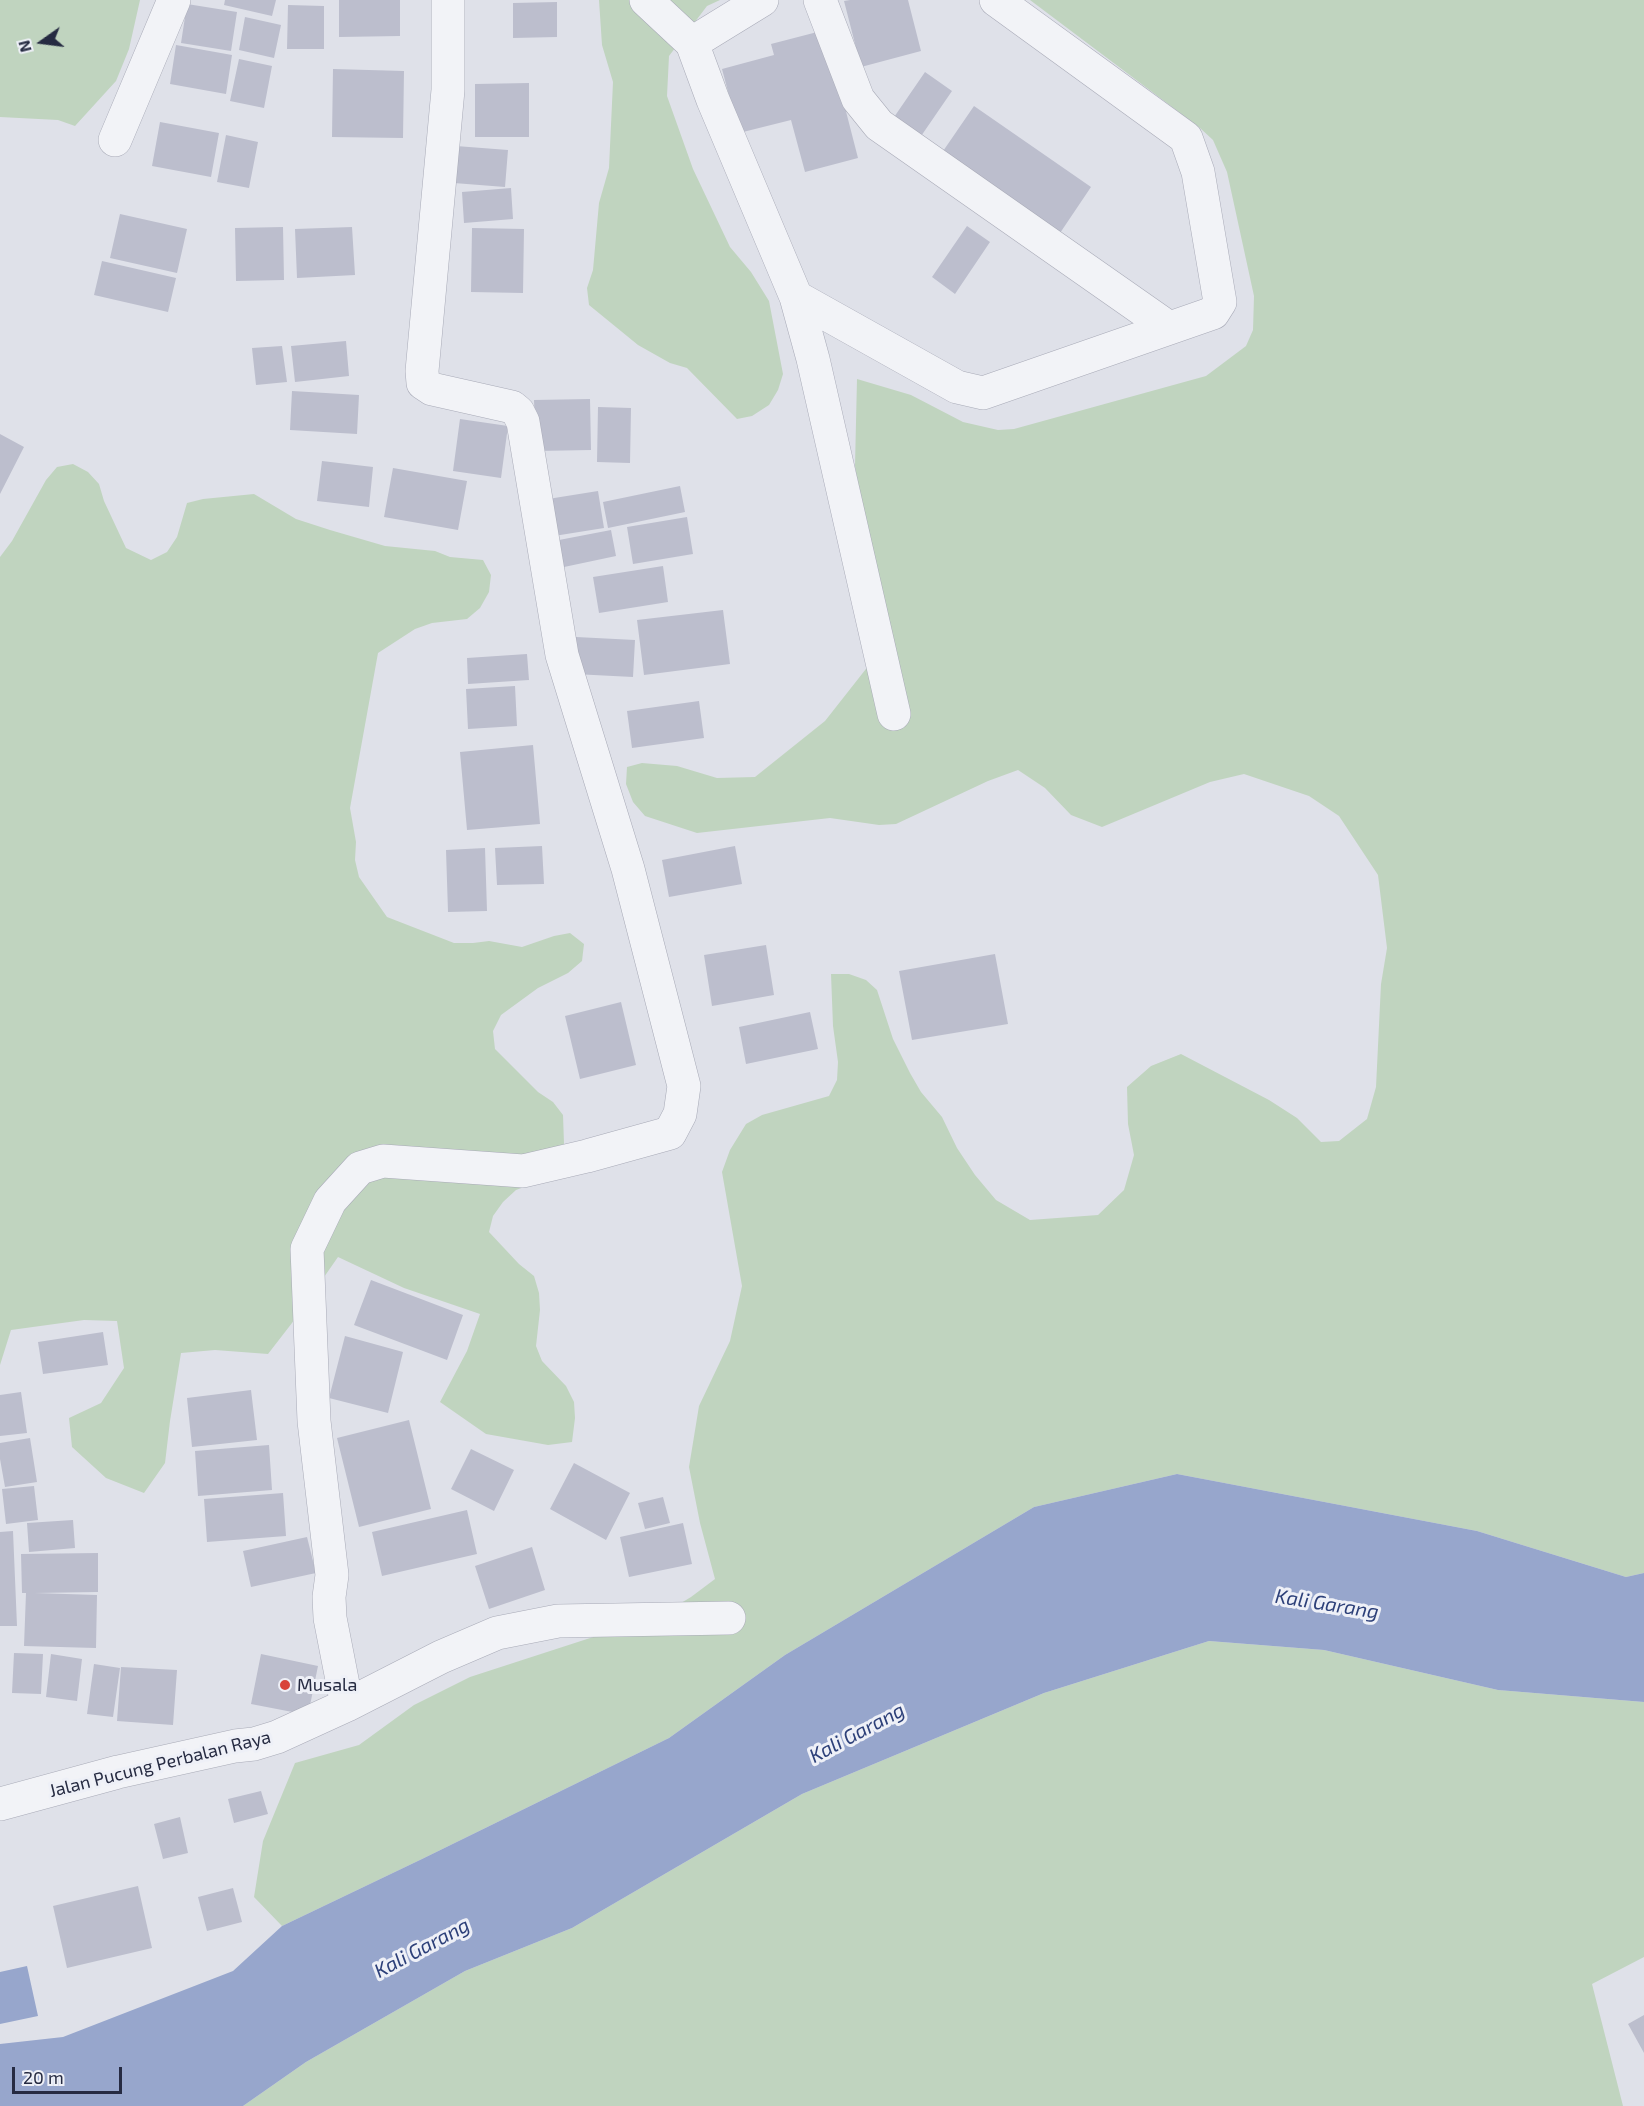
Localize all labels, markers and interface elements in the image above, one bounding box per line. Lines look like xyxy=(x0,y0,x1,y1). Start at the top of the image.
north arrow xyxy=(12,12,72,72)
text: N xyxy=(13,39,35,54)
water label: Kali Garang xyxy=(1274,1584,1380,1624)
place label: Musala xyxy=(297,1674,357,1696)
marker: Musala xyxy=(278,1678,292,1692)
water label: Kali Garang xyxy=(805,1698,909,1768)
street label: Jalan Pucung Perbalan Raya xyxy=(47,1726,273,1802)
water label: Kali Garang xyxy=(370,1913,474,1983)
scale bar xyxy=(15,2055,124,2093)
text: 20 m xyxy=(23,2066,64,2088)

